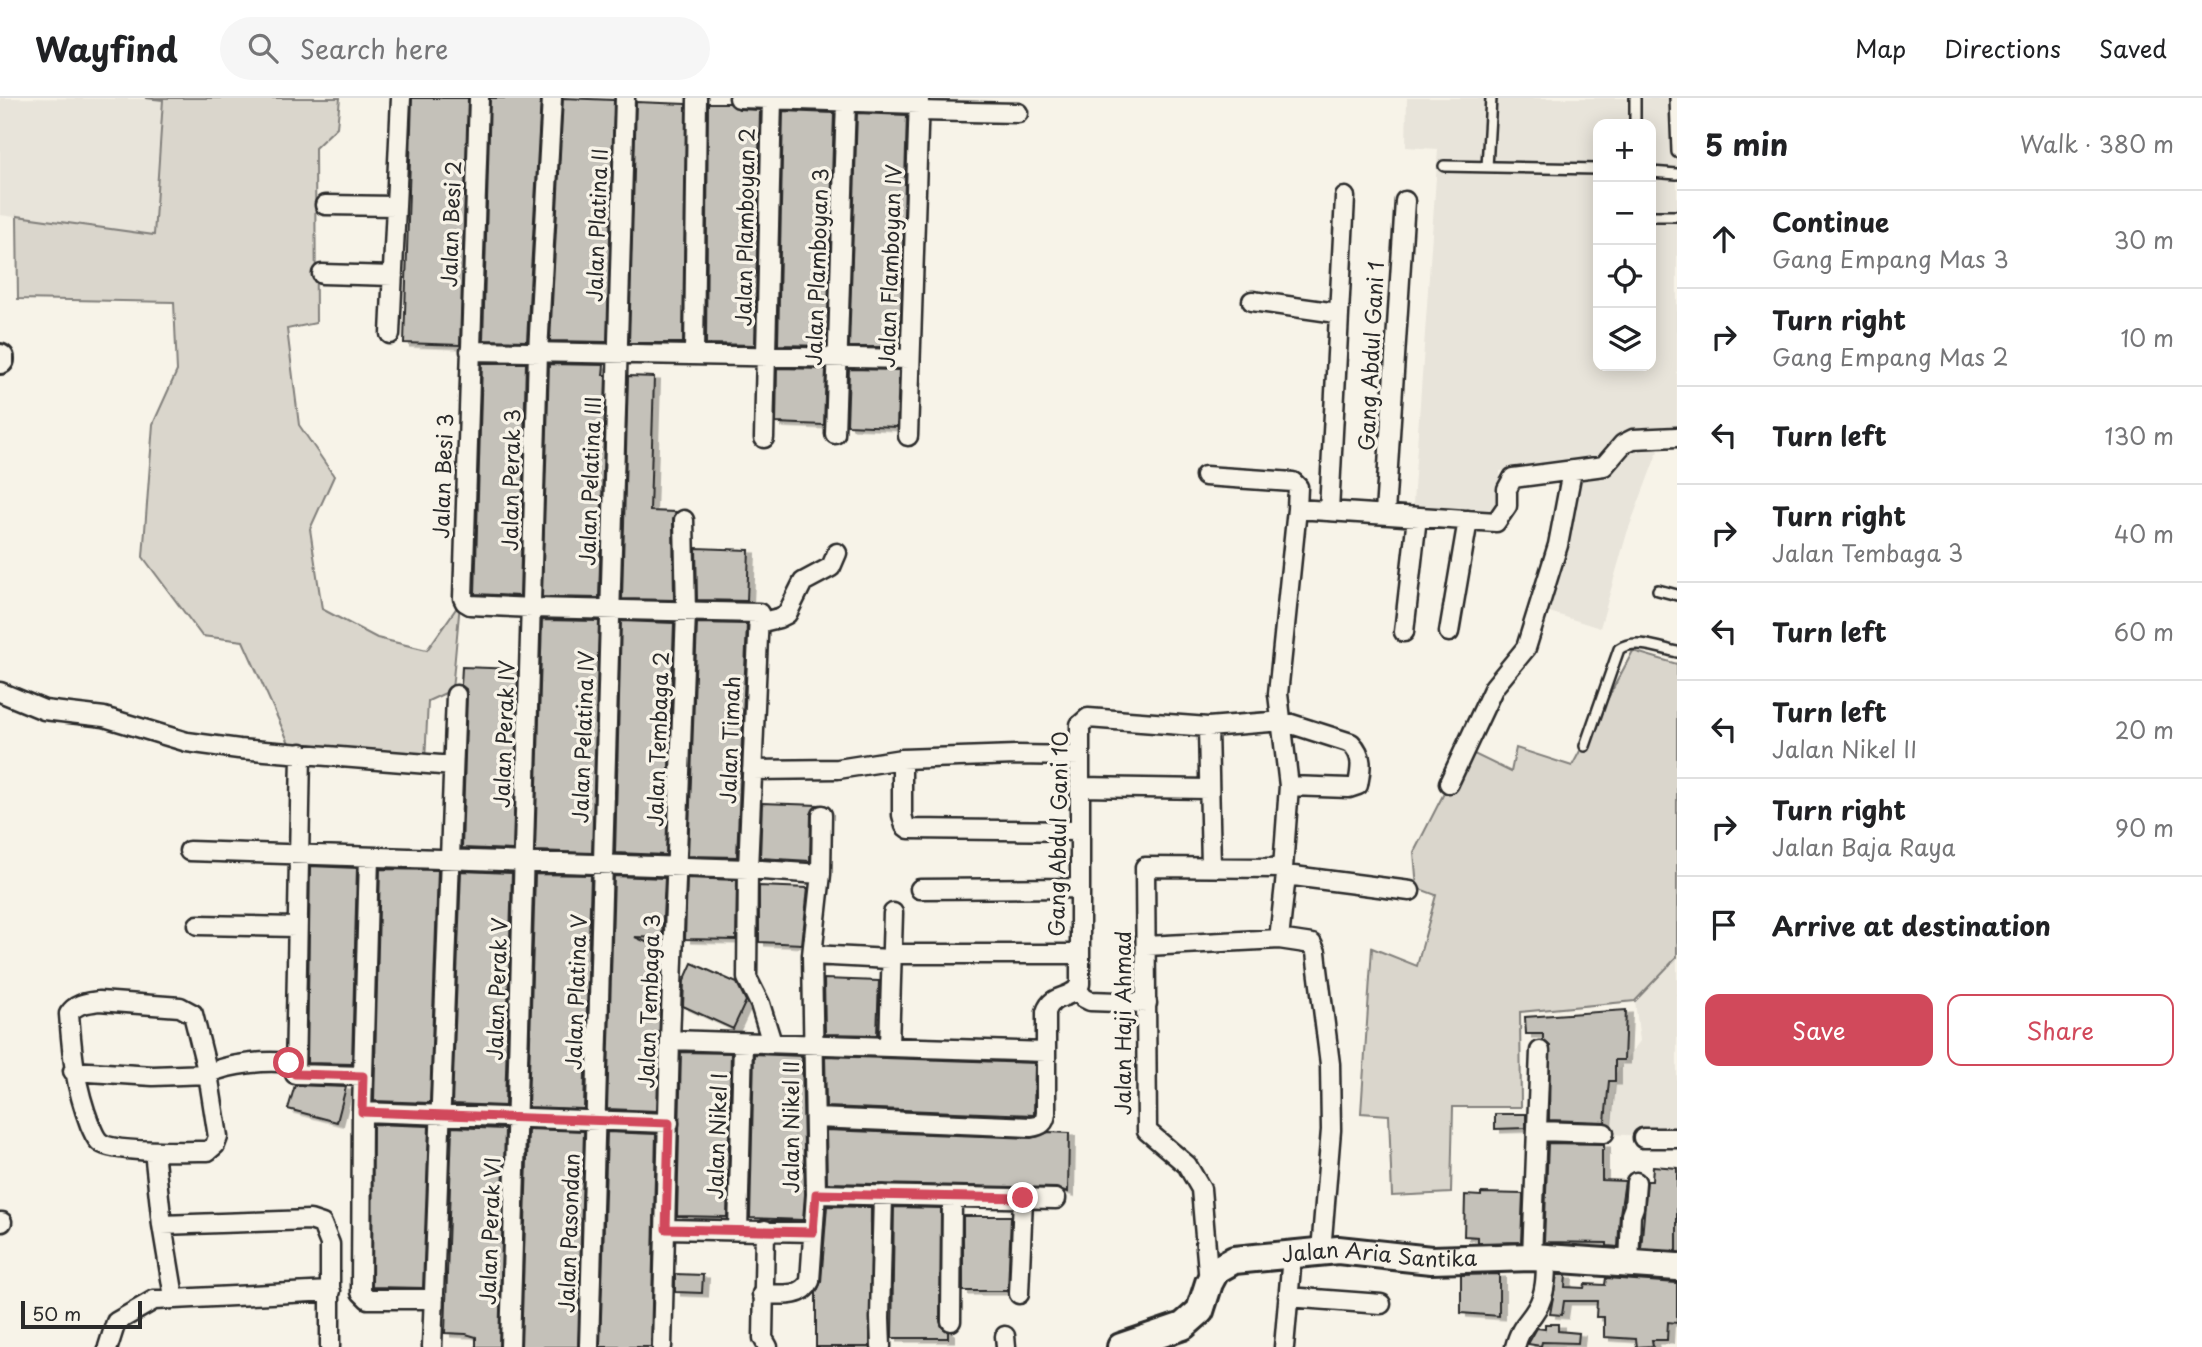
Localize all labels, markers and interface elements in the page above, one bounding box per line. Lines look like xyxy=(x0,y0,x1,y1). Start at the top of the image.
search box xyxy=(220,17,710,80)
text: Wayfind xyxy=(35,23,178,73)
icon: search xyxy=(244,29,282,67)
text: Search here xyxy=(300,29,448,68)
text: Map xyxy=(1855,30,1906,66)
text: Directions xyxy=(1944,30,2061,66)
text: Saved xyxy=(2099,30,2167,66)
map controls xyxy=(1593,119,1656,371)
button: + xyxy=(1593,119,1656,182)
text: 5 min xyxy=(1705,121,1788,166)
text: Walk · 380 m xyxy=(2020,126,2174,161)
street label: Jalan Plamboyan 2 xyxy=(726,127,762,327)
street label: Jalan Platina II xyxy=(577,147,615,302)
street label: Jalan Besi 2 xyxy=(432,160,468,288)
street label: Jalan Flamboyan IV xyxy=(869,164,909,368)
street label: Jalan Plamboyan 3 xyxy=(797,168,835,366)
button: − xyxy=(1593,182,1656,245)
text: Continue xyxy=(1772,202,1889,241)
icon: ahead xyxy=(1705,220,1743,258)
text: 30 m xyxy=(2113,222,2174,257)
text: Gang Empang Mas 3 xyxy=(1772,241,2009,276)
button: locate xyxy=(1593,245,1656,308)
street label: Gang Abdul Gani 1 xyxy=(1349,260,1391,452)
text: Turn right xyxy=(1772,300,1906,339)
button: layers xyxy=(1593,308,1656,371)
icon: right xyxy=(1705,318,1743,356)
text: 10 m xyxy=(2120,320,2174,355)
text: Gang Empang Mas 2 xyxy=(1772,339,2009,374)
street label: Jalan Pelatina III xyxy=(570,396,608,566)
street label: Jalan Perak 3 xyxy=(493,409,527,551)
street label: Jalan Besi 3 xyxy=(424,413,460,539)
icon: left xyxy=(1705,416,1743,454)
text: Turn left xyxy=(1772,416,1887,455)
text: 130 m xyxy=(2104,418,2174,453)
text: Turn right xyxy=(1772,496,1906,535)
icon: right xyxy=(1705,514,1743,552)
text: 40 m xyxy=(2114,516,2174,551)
text: Jalan Tembaga 3 xyxy=(1772,535,1963,570)
icon: left xyxy=(1705,612,1743,650)
text: Turn left xyxy=(1772,612,1887,651)
text: 60 m xyxy=(2114,614,2174,649)
street label: Jalan Pelatina IV xyxy=(563,650,601,824)
street label: Jalan Tembaga 2 xyxy=(638,651,676,827)
street label: Jalan Perak IV xyxy=(484,659,522,809)
street label: Jalan Timah xyxy=(711,675,747,804)
text: Turn left xyxy=(1772,692,1887,731)
icon: left xyxy=(1705,710,1743,748)
text: 20 m xyxy=(2115,712,2174,747)
street label: Gang Abdul Gani 10 xyxy=(1039,731,1075,937)
text: Jalan Nikel II xyxy=(1772,731,1917,766)
text: Turn right xyxy=(1772,790,1906,829)
icon: right xyxy=(1705,808,1743,846)
text: 90 m xyxy=(2115,810,2174,845)
text: Jalan Baja Raya xyxy=(1772,829,1955,864)
icon: arrive xyxy=(1705,906,1743,944)
text: Arrive at destination xyxy=(1772,906,2051,945)
street label: Jalan Platina V xyxy=(556,913,594,1071)
street label: Jalan Tembaga 3 xyxy=(629,913,667,1089)
street label: Jalan Perak V xyxy=(478,917,514,1061)
street label: Jalan Haji Ahmad xyxy=(1106,931,1138,1115)
button: Save xyxy=(1705,994,1933,1066)
button: Share xyxy=(1947,994,2174,1066)
route start xyxy=(273,1047,304,1078)
street label: Jalan Nikel II xyxy=(774,1061,806,1193)
street label: Jalan Nikel I xyxy=(698,1072,734,1200)
street label: Jalan Pasondan xyxy=(549,1152,587,1313)
street label: Jalan Perak VI xyxy=(470,1156,508,1306)
route end xyxy=(1007,1182,1038,1213)
street label: Jalan Aria Santika xyxy=(1280,1232,1478,1274)
scale bar xyxy=(21,1298,142,1330)
text: 50 m xyxy=(32,1299,81,1327)

